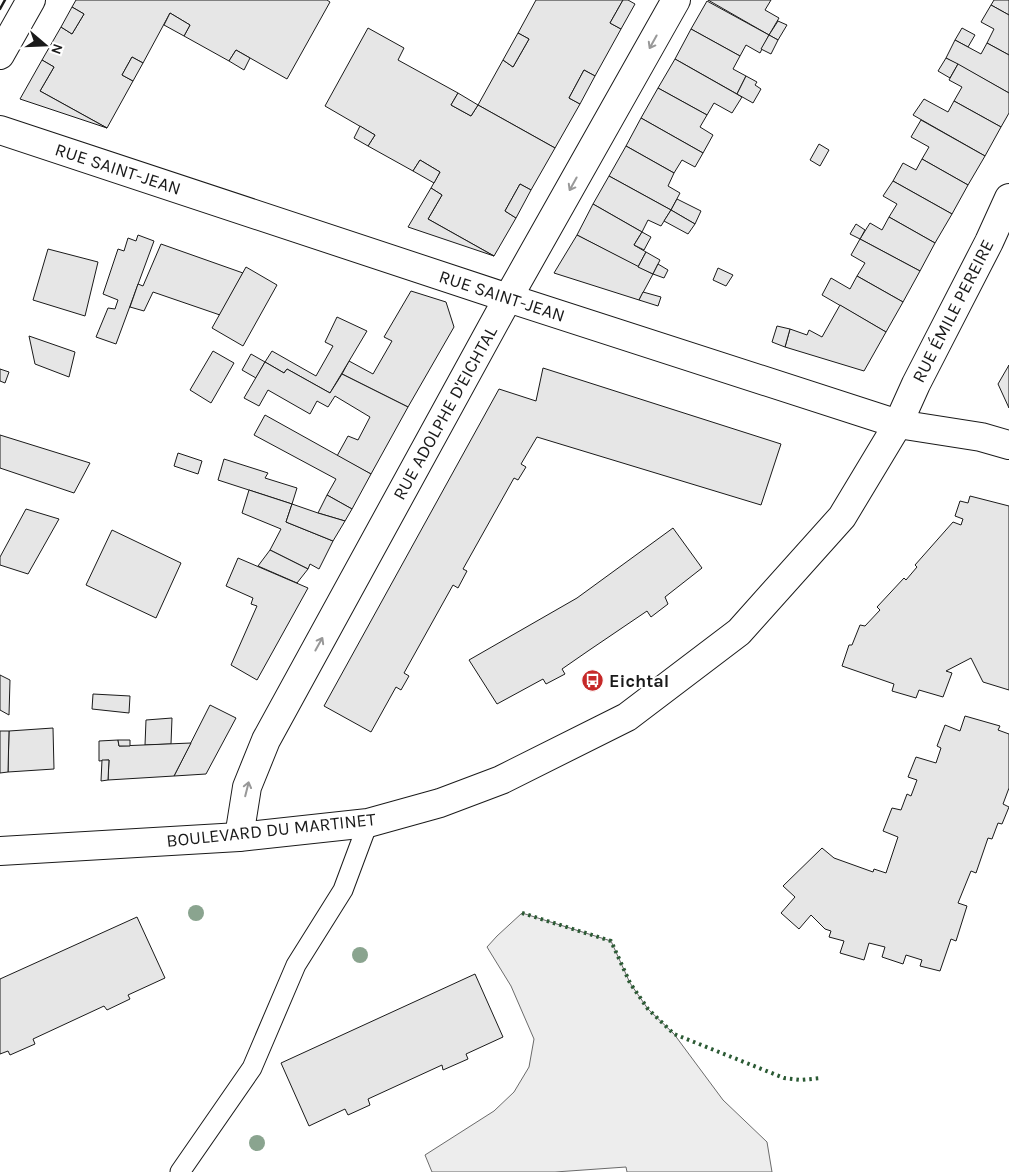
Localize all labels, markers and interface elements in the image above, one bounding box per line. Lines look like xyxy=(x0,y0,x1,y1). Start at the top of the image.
north arrow xyxy=(20,20,70,70)
one-way arrow xyxy=(647,35,657,49)
text: N xyxy=(47,42,66,57)
street label: RUE SAINT-JEAN xyxy=(52,138,184,200)
one-way arrow xyxy=(567,176,577,191)
street label: RUE ÉMILE PEREIRE xyxy=(906,235,999,386)
street label: RUE SAINT-JEAN xyxy=(436,265,568,327)
street label: RUE ADOLPHE D'EICHTAL xyxy=(388,322,502,504)
one-way arrow xyxy=(314,637,324,651)
bus stop icon: Eichtal xyxy=(581,669,605,693)
place label: Eichtal xyxy=(609,670,669,692)
one-way arrow xyxy=(243,781,252,797)
street label: BOULEVARD DU MARTINET xyxy=(165,808,377,852)

